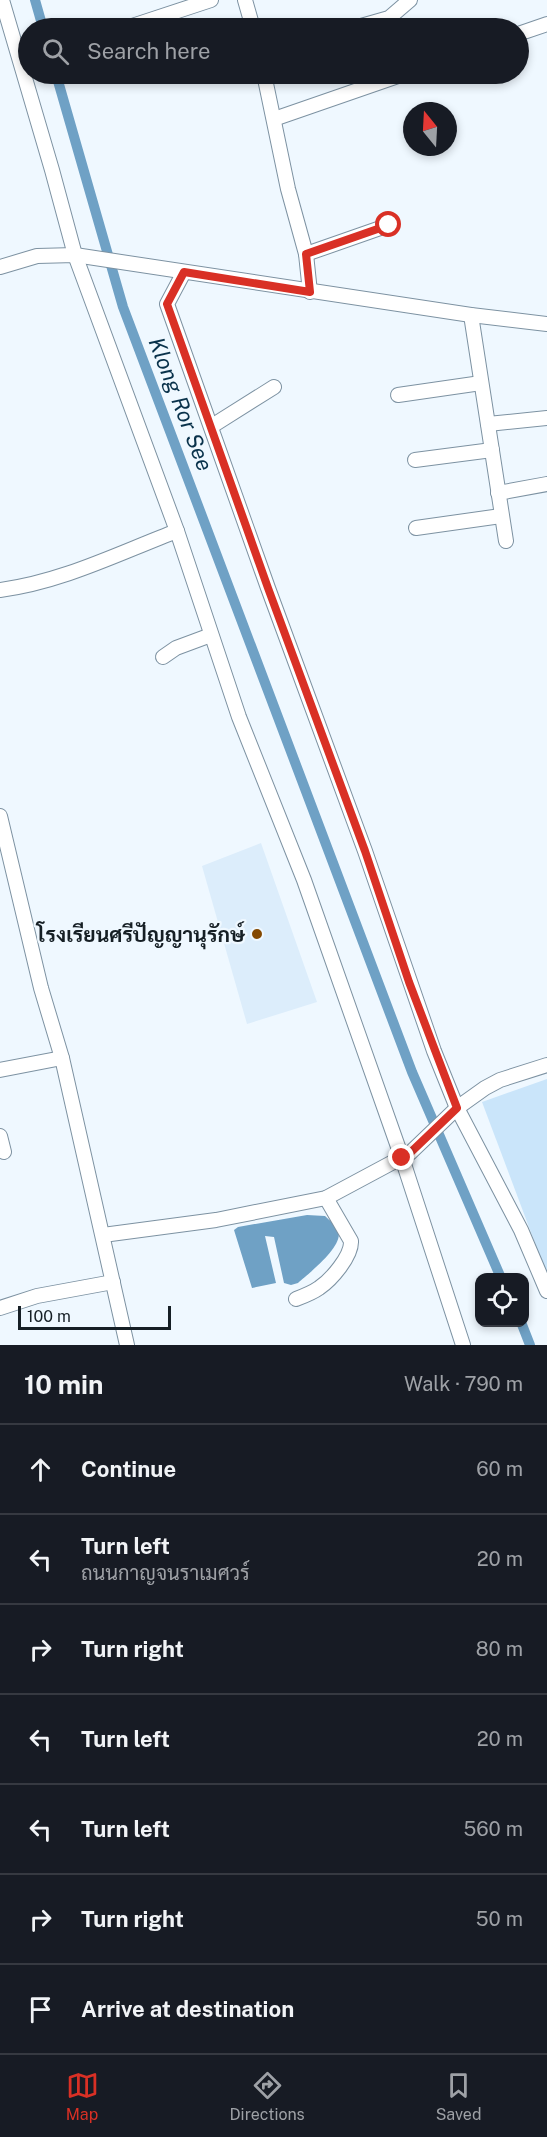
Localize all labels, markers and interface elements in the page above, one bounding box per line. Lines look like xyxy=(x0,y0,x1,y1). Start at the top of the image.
search box xyxy=(18,18,529,84)
icon: search xyxy=(39,35,72,68)
text: Search here xyxy=(87,38,211,64)
north arrow xyxy=(403,102,457,156)
route start xyxy=(375,211,401,237)
water label: Klong Ror See xyxy=(144,334,218,475)
place label: โรงเรียนศรีปัญญานุรักษ์ xyxy=(35,921,246,950)
marker: โรงเรียนศรีปัญญานุรักษ์ xyxy=(250,927,264,941)
route end xyxy=(388,1144,414,1170)
map controls xyxy=(475,1273,529,1327)
button: locate xyxy=(475,1273,529,1327)
scale bar xyxy=(18,1303,171,1330)
text: 100 m xyxy=(27,1307,71,1326)
text: 10 min xyxy=(24,1369,103,1400)
text: Walk · 790 m xyxy=(404,1372,523,1396)
icon: ahead xyxy=(24,1453,57,1486)
text: Continue xyxy=(81,1456,176,1482)
text: 60 m xyxy=(476,1457,523,1481)
text: Turn left xyxy=(81,1533,170,1559)
icon: left xyxy=(24,1543,57,1576)
text: 20 m xyxy=(477,1547,523,1571)
text: ถนนกาญจนราเมศวร์ xyxy=(81,1561,250,1585)
icon: right xyxy=(24,1633,57,1666)
text: Turn right xyxy=(81,1636,184,1662)
text: 80 m xyxy=(476,1637,523,1661)
icon: left xyxy=(24,1723,57,1756)
text: Turn left xyxy=(81,1726,170,1752)
text: 20 m xyxy=(477,1727,523,1751)
icon: left xyxy=(24,1813,57,1846)
text: Turn left xyxy=(81,1816,170,1842)
text: 560 m xyxy=(463,1817,523,1841)
icon: right xyxy=(24,1903,57,1936)
text: Turn right xyxy=(81,1906,184,1932)
text: 50 m xyxy=(476,1907,523,1931)
icon: arrive xyxy=(24,1993,57,2026)
text: Arrive at destination xyxy=(81,1996,294,2022)
tab: Map xyxy=(66,2069,99,2124)
tab: Directions xyxy=(230,2069,305,2124)
tab: Saved xyxy=(436,2069,481,2124)

